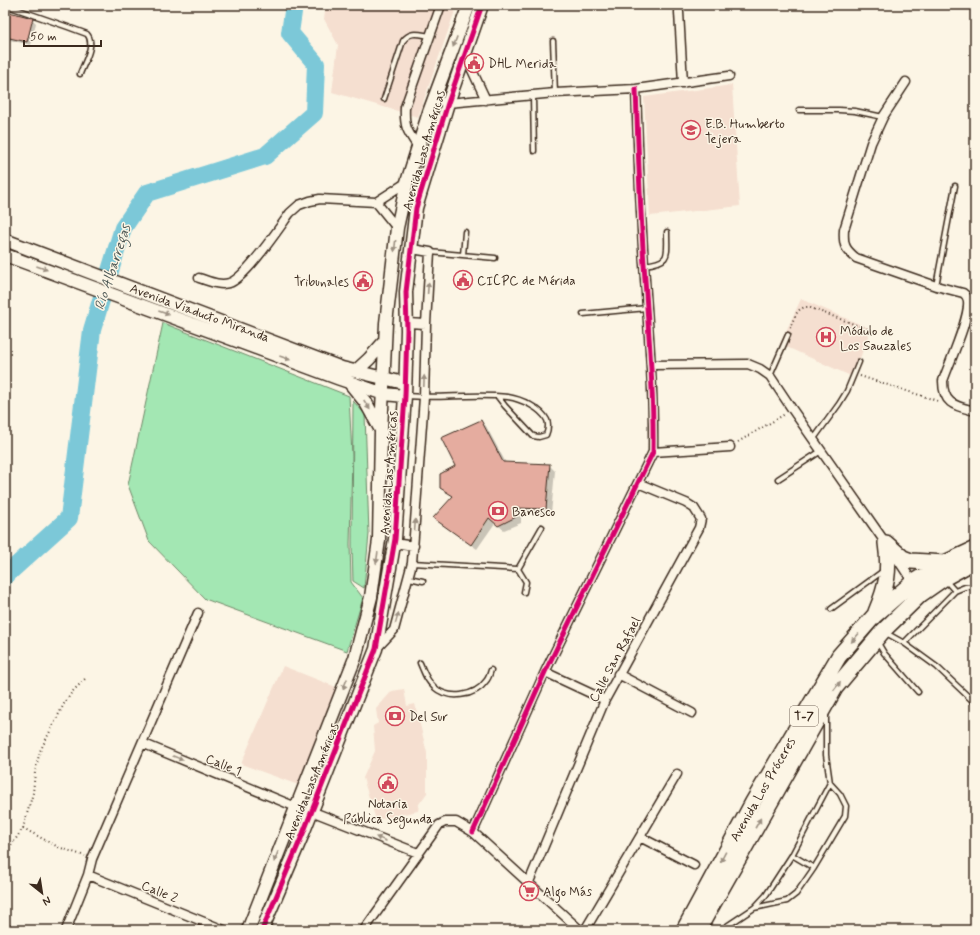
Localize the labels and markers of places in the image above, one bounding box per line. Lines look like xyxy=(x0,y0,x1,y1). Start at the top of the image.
public building icon: DHL Merida xyxy=(463,52,485,74)
place label: DHL Merida xyxy=(488,56,556,73)
place label: E.B. Humberto Tejera xyxy=(705,116,785,148)
school or university icon: E.B. Humberto Tejera xyxy=(680,119,702,141)
public building icon: CICPC de Mérida xyxy=(452,269,474,291)
public building icon: Tribunales xyxy=(352,270,374,292)
place label: CICPC de Mérida xyxy=(477,273,576,290)
place label: Tribunales xyxy=(294,274,349,291)
place label: Módulo de Los Sauzales xyxy=(840,323,911,355)
hospital icon: Módulo de Los Sauzales xyxy=(815,326,837,348)
bank icon: Banesco xyxy=(487,500,509,522)
place label: Banesco xyxy=(512,504,555,521)
bank icon: Del Sur xyxy=(384,705,406,727)
place label: Del Sur xyxy=(409,709,449,726)
public building icon: Notaria Pública Segunda xyxy=(377,772,399,794)
place label: Notaria Pública Segunda xyxy=(343,796,433,829)
supermarket icon: Algo Más xyxy=(518,880,540,902)
place label: Algo Más xyxy=(543,884,592,903)

